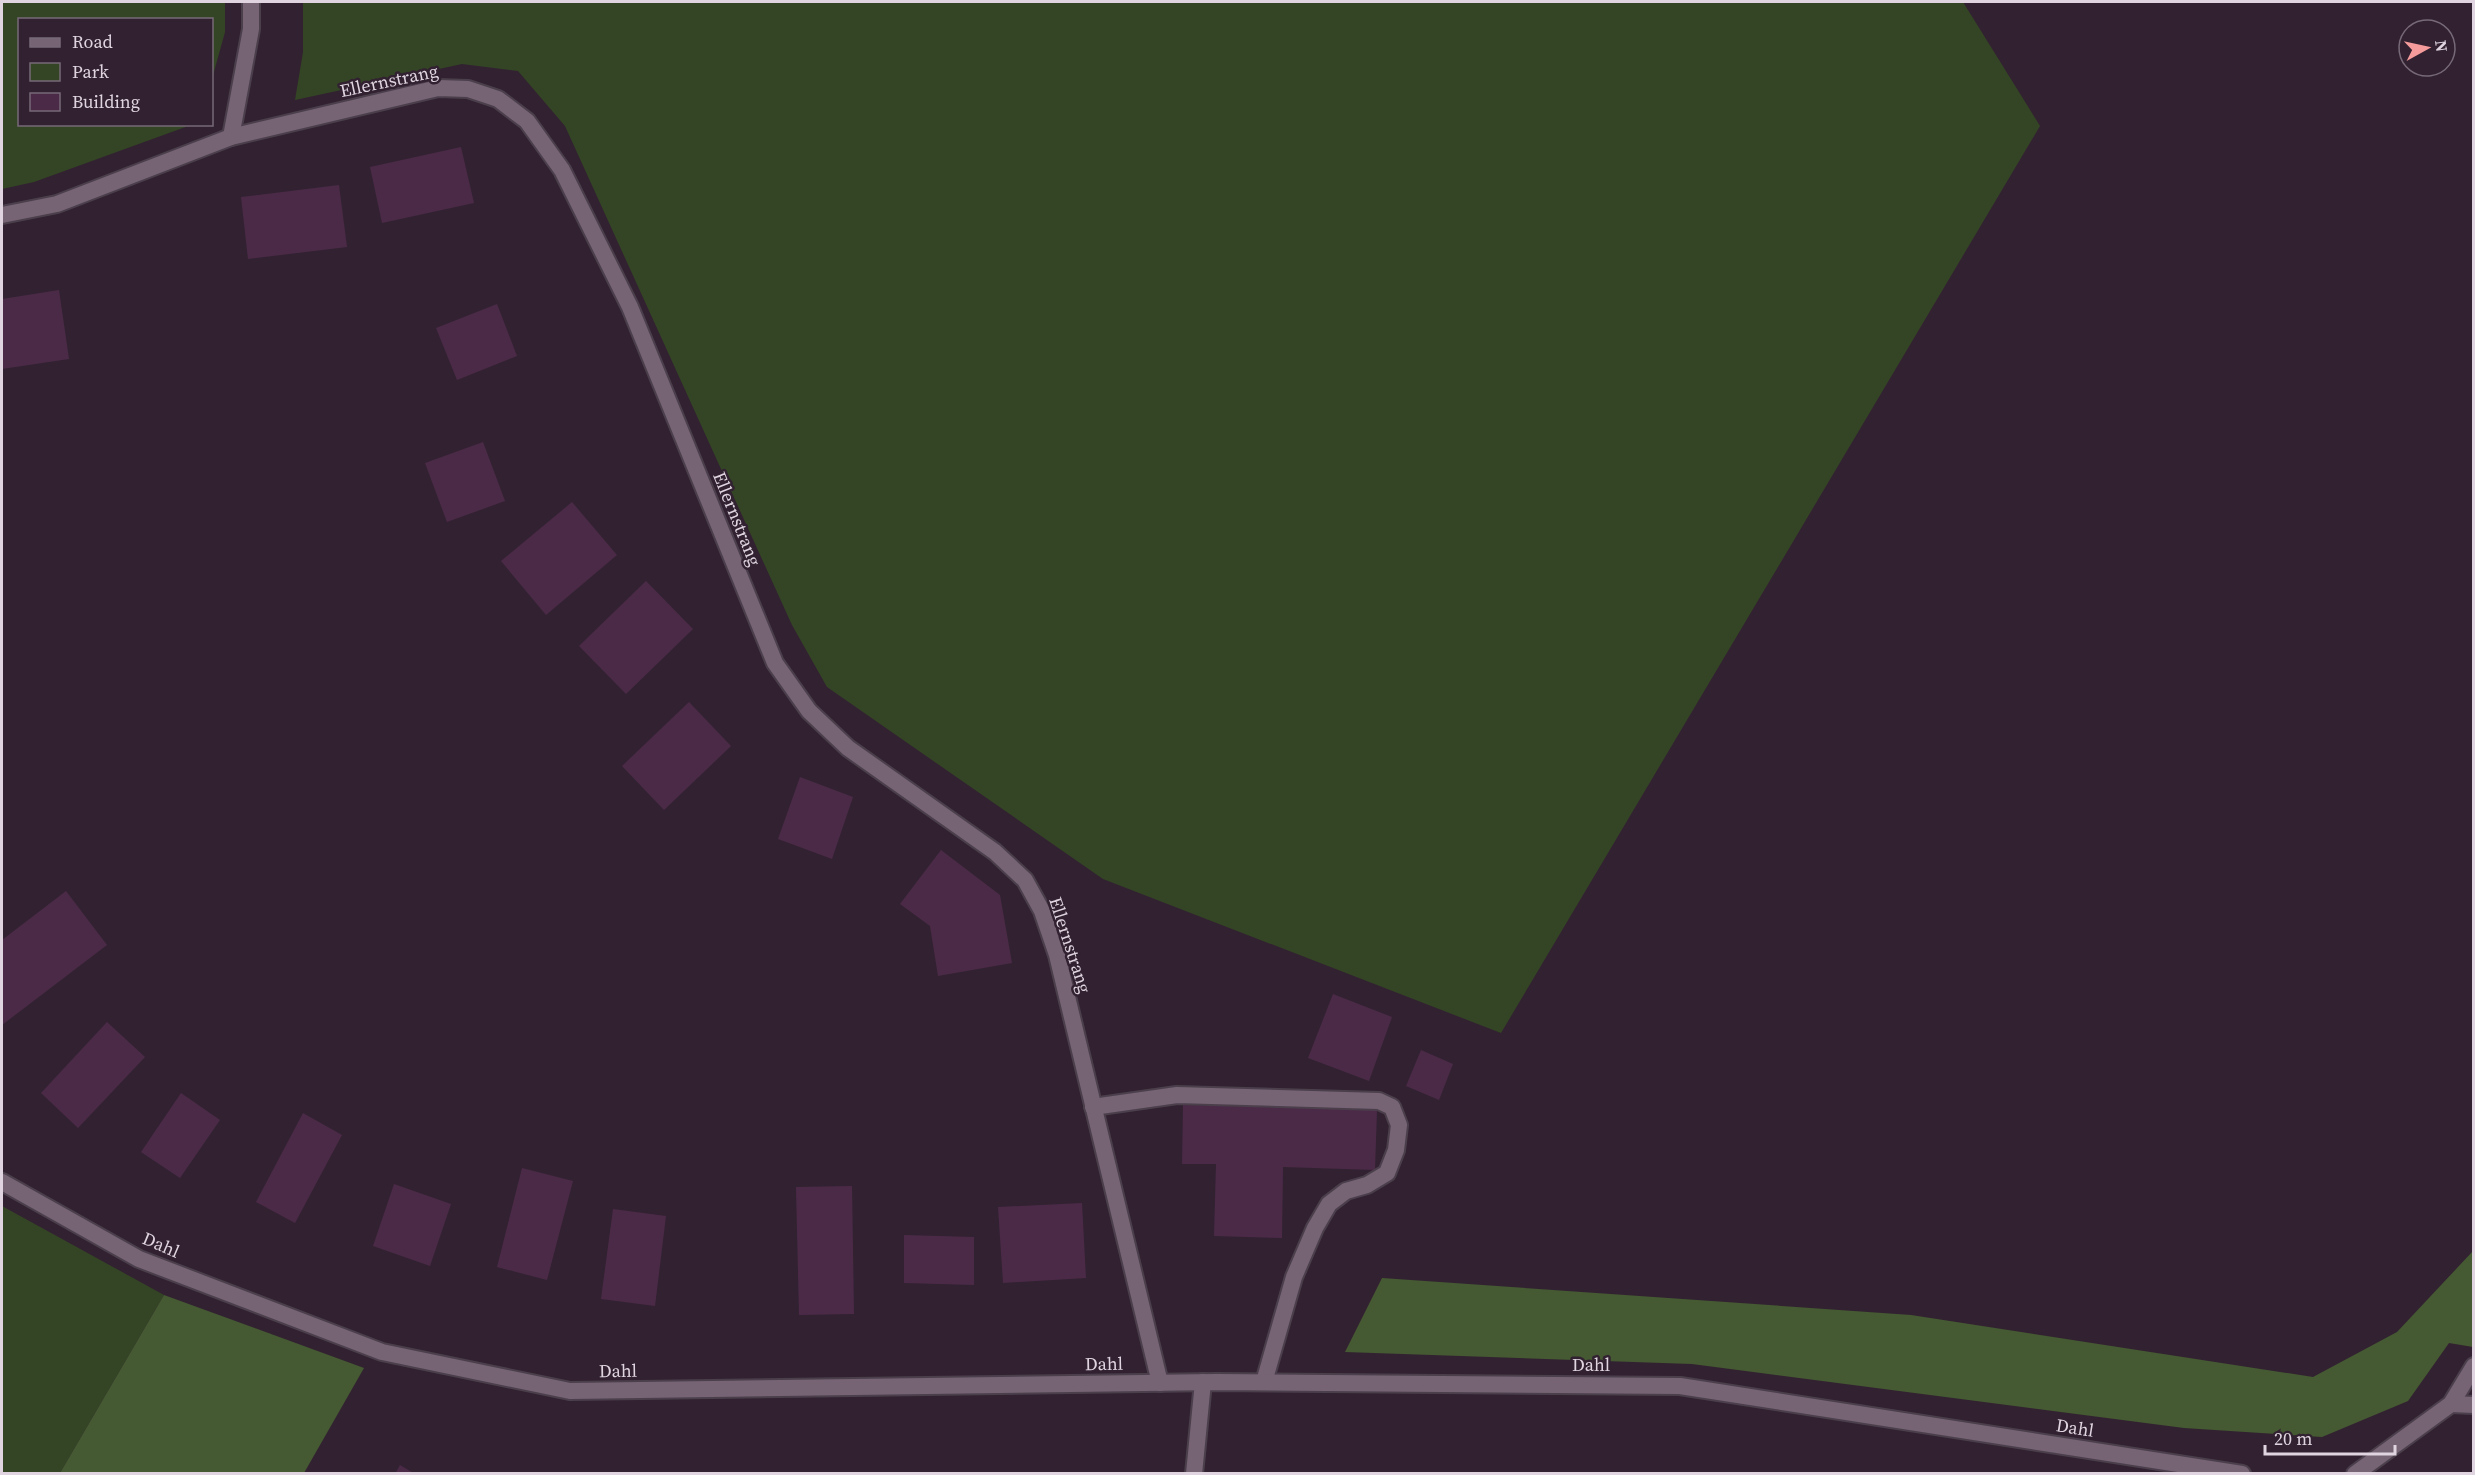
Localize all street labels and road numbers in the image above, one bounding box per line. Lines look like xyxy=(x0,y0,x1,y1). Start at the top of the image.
street label: Ellernstrang xyxy=(338,58,440,103)
street label: Ellernstrang xyxy=(707,468,768,570)
street label: Ellernstrang xyxy=(1043,894,1098,996)
street label: Dahl xyxy=(139,1226,184,1263)
street label: Dahl xyxy=(1085,1351,1123,1376)
street label: Dahl xyxy=(1572,1352,1610,1377)
street label: Dahl xyxy=(599,1358,637,1383)
street label: Dahl xyxy=(2054,1412,2096,1443)

